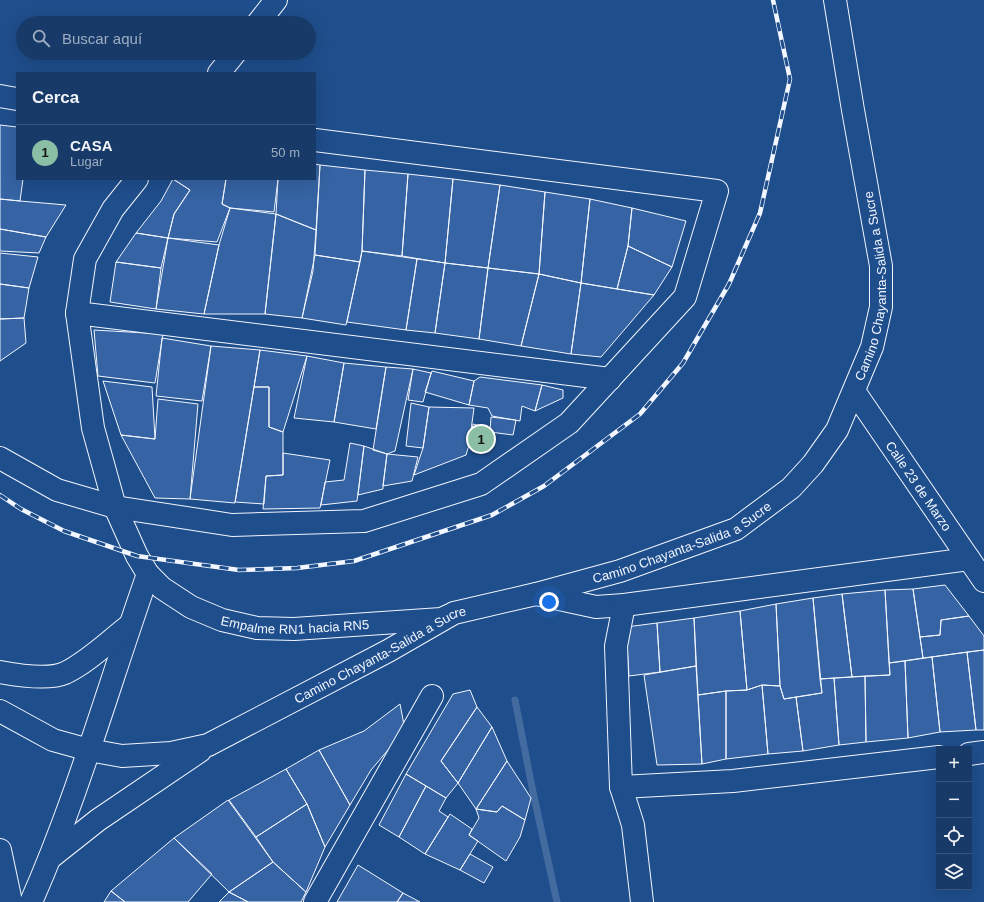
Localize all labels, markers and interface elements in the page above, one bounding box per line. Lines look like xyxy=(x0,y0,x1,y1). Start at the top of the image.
search box xyxy=(16,16,316,60)
icon: search xyxy=(30,27,52,49)
text: Buscar aquí xyxy=(62,30,142,47)
text: Cerca xyxy=(32,88,79,107)
text: CASA xyxy=(70,137,113,154)
text: 1 xyxy=(41,145,49,160)
text: 50 m xyxy=(271,145,300,160)
text: Lugar xyxy=(70,154,103,169)
street label: Camino Chayanta-Salida a Sucre xyxy=(852,190,889,383)
pin: 1 xyxy=(468,424,494,454)
street label: Calle 23 de Marzo xyxy=(883,438,955,534)
street label: Camino Chayanta-Salida a Sucre xyxy=(591,499,774,586)
your location xyxy=(539,592,559,612)
street label: Camino Chayanta-Salida a Sucre xyxy=(292,603,468,707)
street label: Empalme RN1 hacia RN5 xyxy=(219,613,370,637)
map controls xyxy=(936,746,972,890)
button: + xyxy=(936,746,972,782)
button: − xyxy=(936,782,972,818)
button: locate xyxy=(936,818,972,854)
button: layers xyxy=(936,854,972,890)

